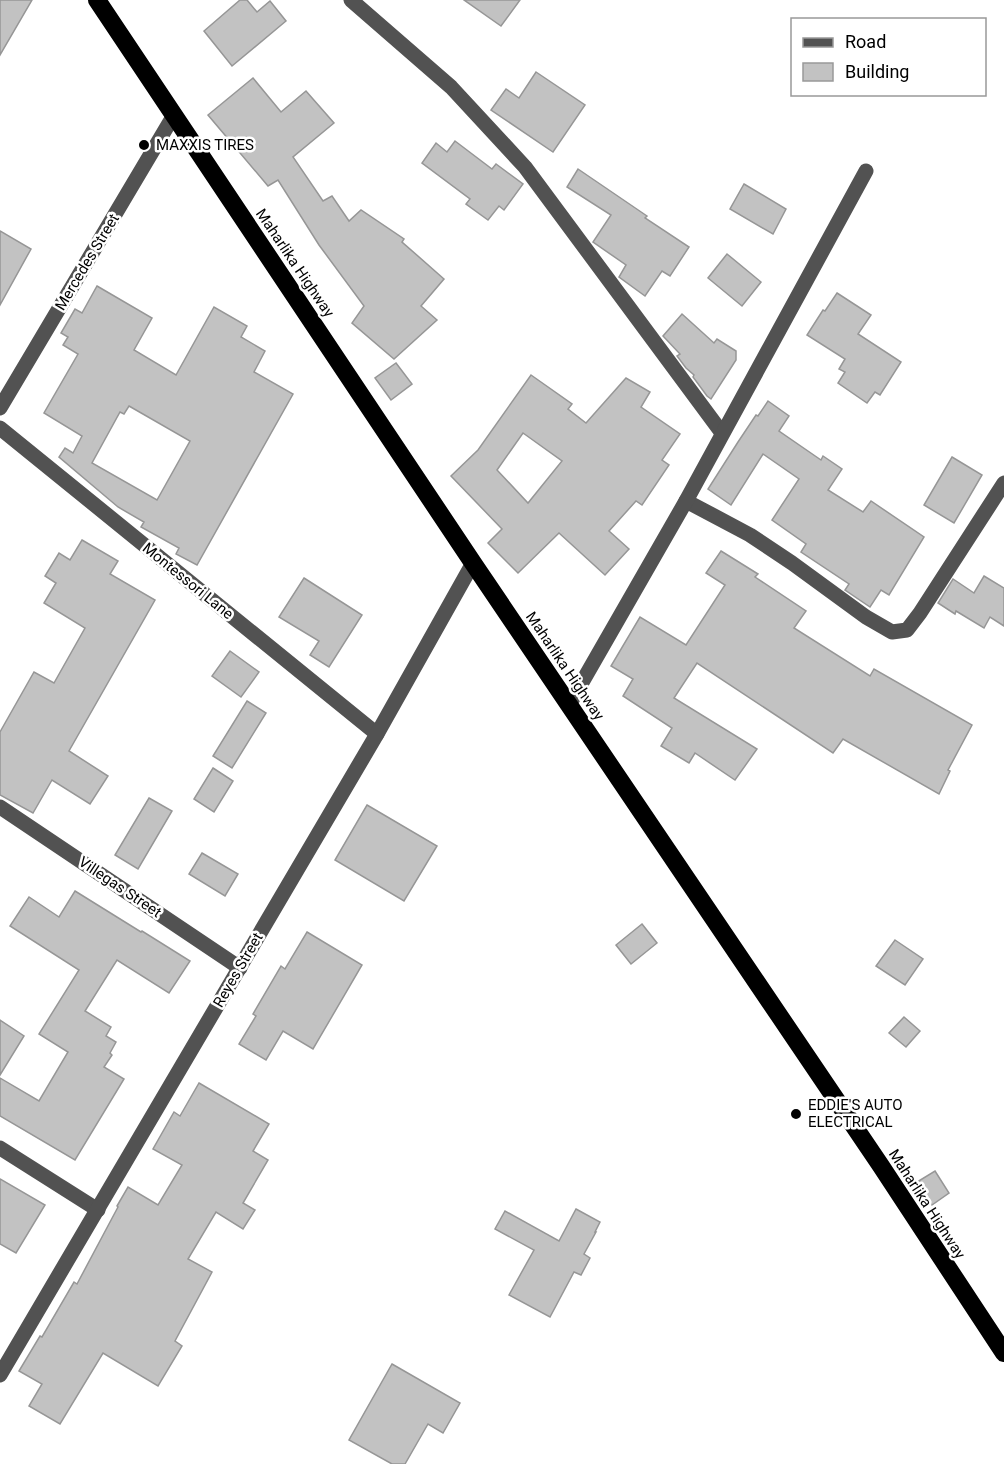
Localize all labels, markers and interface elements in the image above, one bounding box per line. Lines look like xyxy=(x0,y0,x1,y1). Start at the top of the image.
legend xyxy=(791,18,986,96)
text: Road xyxy=(845,31,886,52)
text: Building xyxy=(845,61,909,82)
place label: MAXXIS TIRES xyxy=(156,136,254,154)
marker: MAXXIS TIRES xyxy=(137,138,151,152)
street label: Maharlika Highway xyxy=(252,205,338,321)
street label: Mercedes Street xyxy=(51,210,123,313)
street label: Montessori Lane xyxy=(139,539,237,623)
street label: Maharlika Highway xyxy=(522,608,608,724)
street label: Villegas Street xyxy=(75,853,165,921)
street label: Reyes Street xyxy=(209,929,267,1010)
place label: EDDIE'S AUTO ELECTRICAL xyxy=(808,1096,903,1131)
marker: EDDIE'S AUTO ELECTRICAL xyxy=(789,1107,803,1121)
street label: Maharlika Highway xyxy=(885,1146,969,1262)

